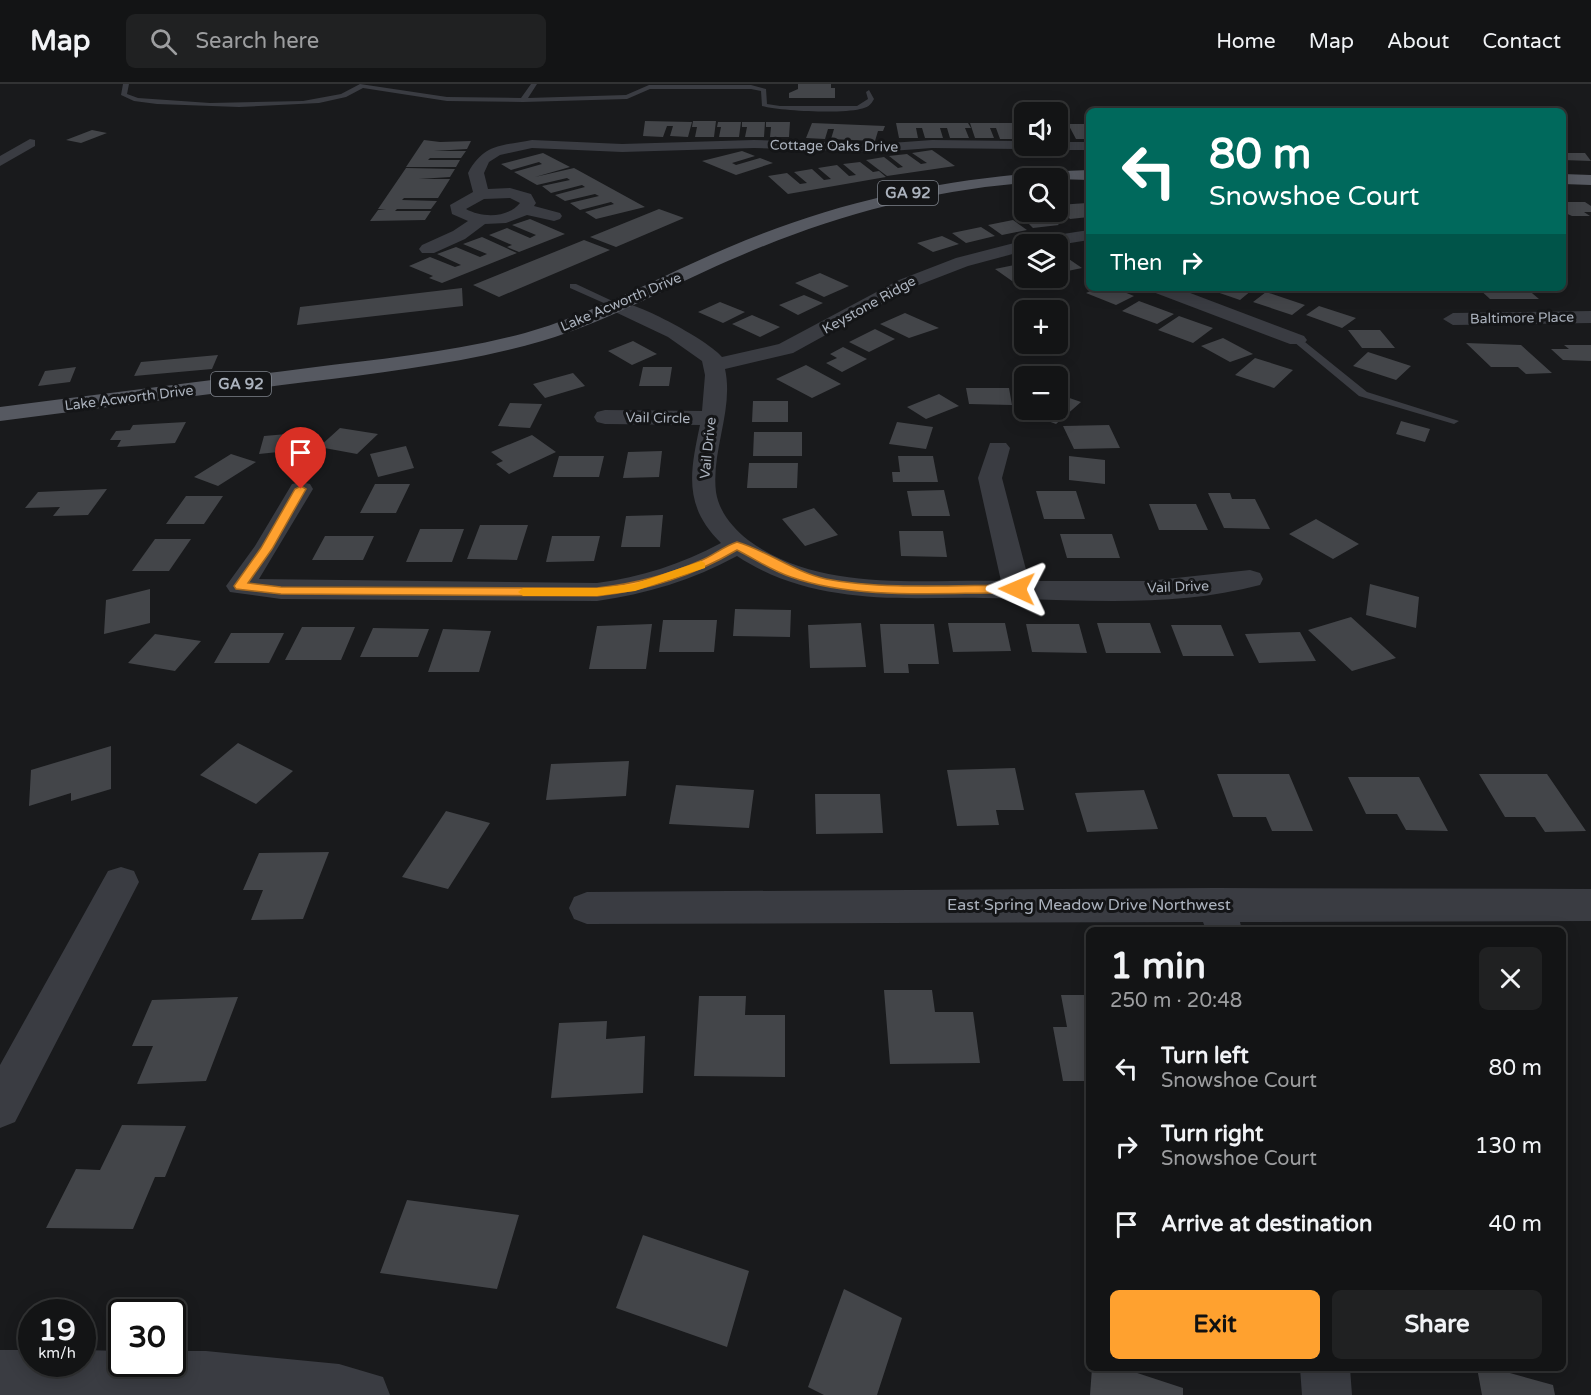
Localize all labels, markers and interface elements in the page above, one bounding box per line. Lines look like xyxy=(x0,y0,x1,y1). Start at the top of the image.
search box xyxy=(126,14,546,68)
text: Map xyxy=(30,24,90,58)
icon: search xyxy=(147,25,180,58)
text: Search here xyxy=(195,28,319,54)
text: Home xyxy=(1216,29,1276,54)
text: Map xyxy=(1309,29,1354,54)
text: About xyxy=(1387,29,1449,54)
text: Contact xyxy=(1482,29,1561,54)
map controls xyxy=(1014,102,1068,420)
button: sound xyxy=(1014,102,1068,156)
text: 80 m xyxy=(1209,129,1311,180)
icon: left xyxy=(1110,132,1188,210)
street label: Cottage Oaks Drive xyxy=(770,136,898,156)
button: search xyxy=(1014,168,1068,222)
text: Snowshoe Court xyxy=(1209,180,1419,213)
road number: GA 92 xyxy=(878,181,938,205)
button: layers xyxy=(1014,234,1068,288)
icon: right xyxy=(1175,246,1208,279)
text: Then xyxy=(1110,250,1163,276)
street label: Lake Acworth Drive xyxy=(558,269,684,335)
street label: Keystone Ridge xyxy=(819,272,919,338)
button: + xyxy=(1014,300,1068,354)
street label: Baltimore Place xyxy=(1470,309,1574,327)
button: − xyxy=(1014,366,1068,420)
road number: GA 92 xyxy=(211,372,271,396)
street label: Lake Acworth Drive xyxy=(64,382,194,414)
street label: Vail Circle xyxy=(626,409,691,427)
street label: Vail Drive xyxy=(696,416,720,480)
pin xyxy=(275,427,326,489)
icon: arrive xyxy=(284,436,317,469)
position arrow xyxy=(985,557,1049,621)
street label: Vail Drive xyxy=(1147,577,1209,597)
street label: East Spring Meadow Drive Northwest xyxy=(947,895,1231,915)
text: 1 min xyxy=(1110,945,1206,988)
button: close xyxy=(1479,947,1542,1010)
text: 250 m · 20:48 xyxy=(1110,989,1242,1013)
text: Turn left xyxy=(1161,1043,1249,1069)
icon: left xyxy=(1110,1052,1143,1085)
text: 80 m xyxy=(1488,1055,1542,1081)
text: Snowshoe Court xyxy=(1161,1069,1317,1093)
text: Turn right xyxy=(1161,1121,1263,1147)
icon: right xyxy=(1110,1130,1143,1163)
text: 130 m xyxy=(1475,1133,1542,1159)
text: Snowshoe Court xyxy=(1161,1147,1317,1171)
icon: arrive xyxy=(1110,1208,1143,1241)
text: Arrive at destination xyxy=(1161,1211,1372,1237)
text: 40 m xyxy=(1488,1211,1542,1237)
button: Exit xyxy=(1110,1290,1320,1359)
button: Share xyxy=(1332,1290,1542,1359)
speed limit sign: 30 xyxy=(108,1299,186,1377)
text: 19 xyxy=(38,1312,76,1349)
text: km/h xyxy=(38,1344,76,1362)

